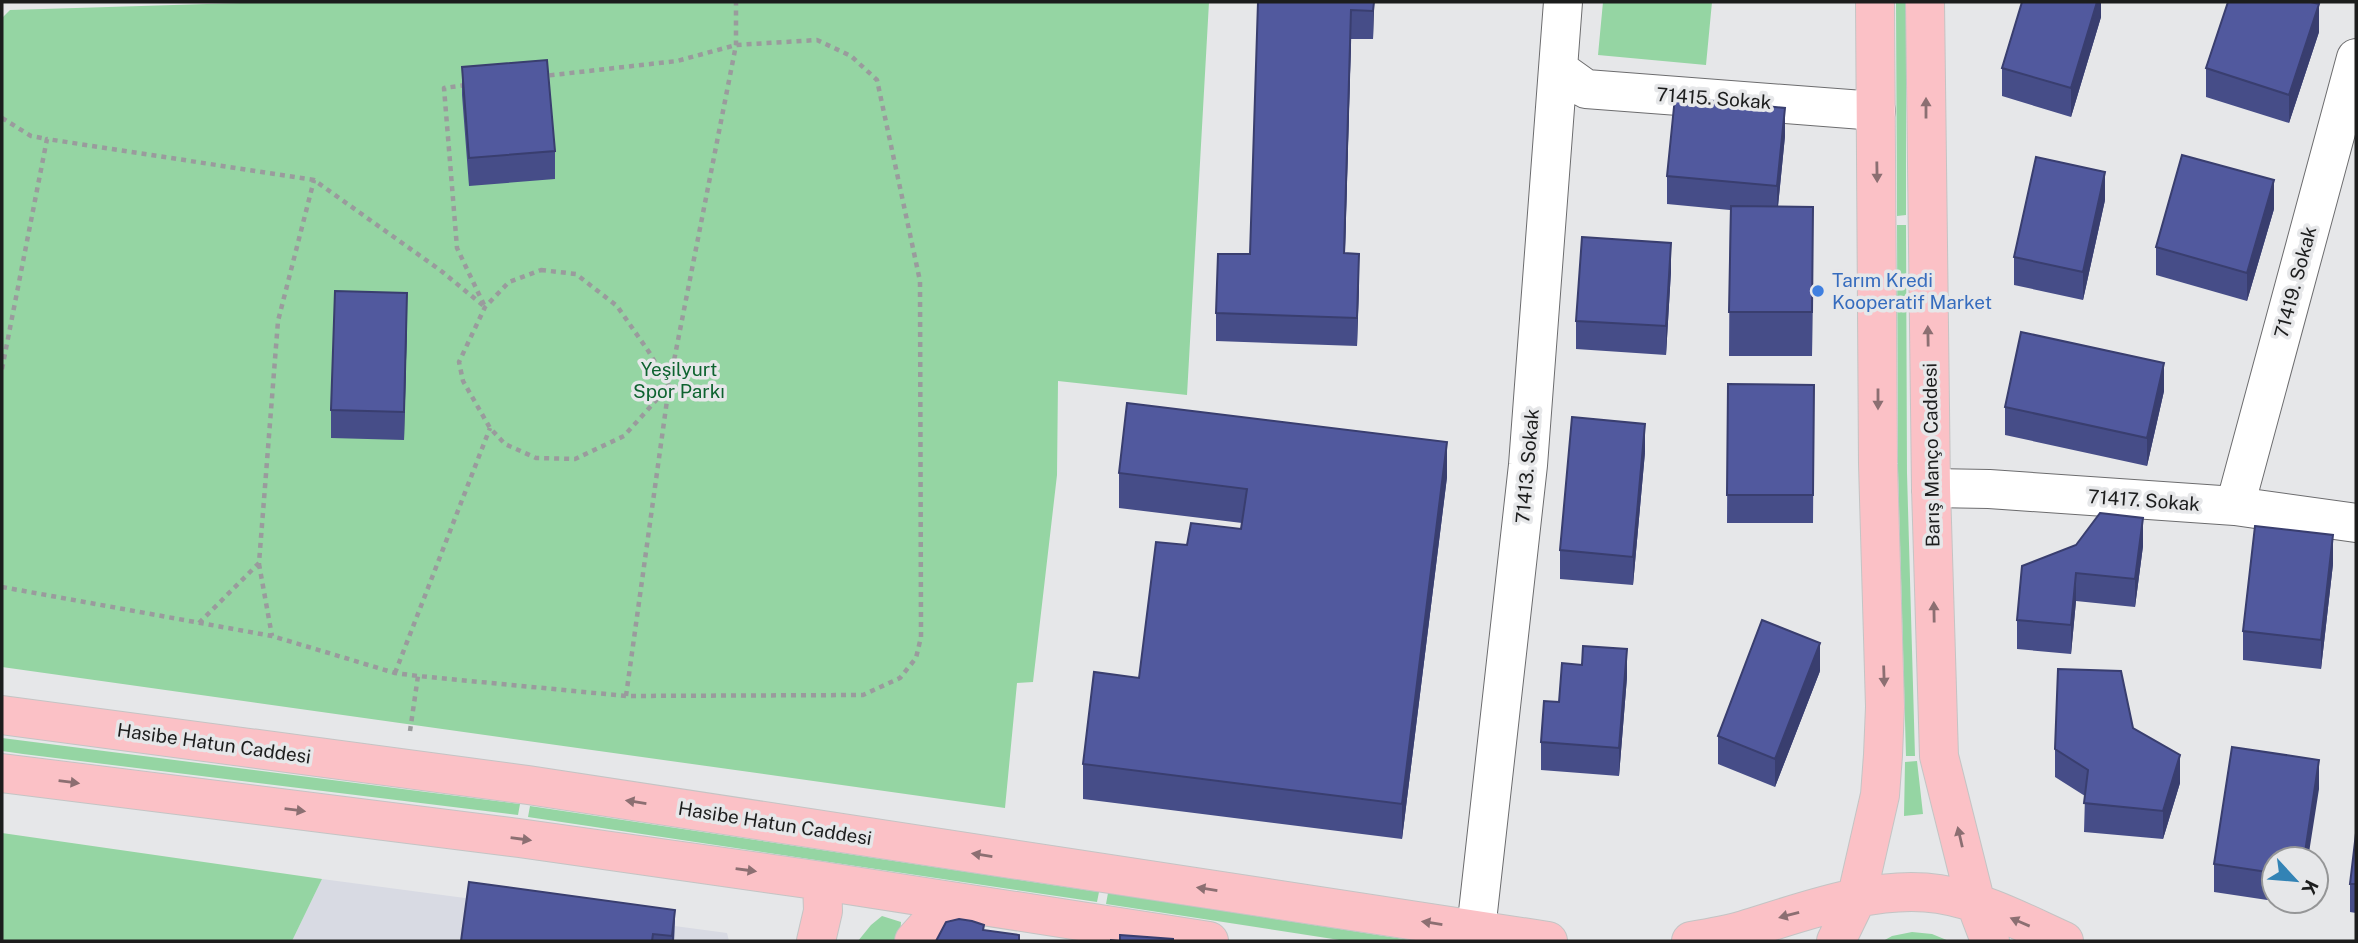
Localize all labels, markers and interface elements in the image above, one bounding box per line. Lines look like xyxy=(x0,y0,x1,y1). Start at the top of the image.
street label: 71415. Sokak xyxy=(1656,83,1773,113)
one-way arrow xyxy=(1920,97,1932,119)
one-way arrow xyxy=(1871,161,1883,183)
street label: 71419. Sokak xyxy=(2270,223,2321,340)
place label: Tarım Kredi Kooperatif Market xyxy=(1832,269,1992,313)
marker: Tarım Kredi Kooperatif Market xyxy=(1810,283,1826,299)
one-way arrow xyxy=(1923,325,1934,347)
park label: Yeşilyurt Spor Parkı xyxy=(633,358,725,402)
street label: Barış Manço Caddesi xyxy=(1918,363,1944,547)
one-way arrow xyxy=(1872,388,1884,410)
street label: 71413. Sokak xyxy=(1511,407,1543,524)
street label: 71417. Sokak xyxy=(2087,485,2201,515)
one-way arrow xyxy=(1929,601,1940,623)
one-way arrow xyxy=(1878,665,1890,687)
street label: Hasibe Hatun Caddesi xyxy=(116,718,312,768)
one-way arrow xyxy=(59,776,81,787)
one-way arrow xyxy=(625,796,647,807)
street label: Hasibe Hatun Caddesi xyxy=(677,797,873,849)
one-way arrow xyxy=(284,805,306,816)
one-way arrow xyxy=(1954,826,1965,848)
one-way arrow xyxy=(510,833,532,844)
north arrow xyxy=(2260,845,2330,915)
one-way arrow xyxy=(971,849,993,860)
one-way arrow xyxy=(735,865,757,876)
text: K xyxy=(2297,877,2323,899)
one-way arrow xyxy=(1196,883,1218,894)
one-way arrow xyxy=(1778,911,1799,921)
one-way arrow xyxy=(2010,916,2031,927)
one-way arrow xyxy=(1421,917,1443,928)

